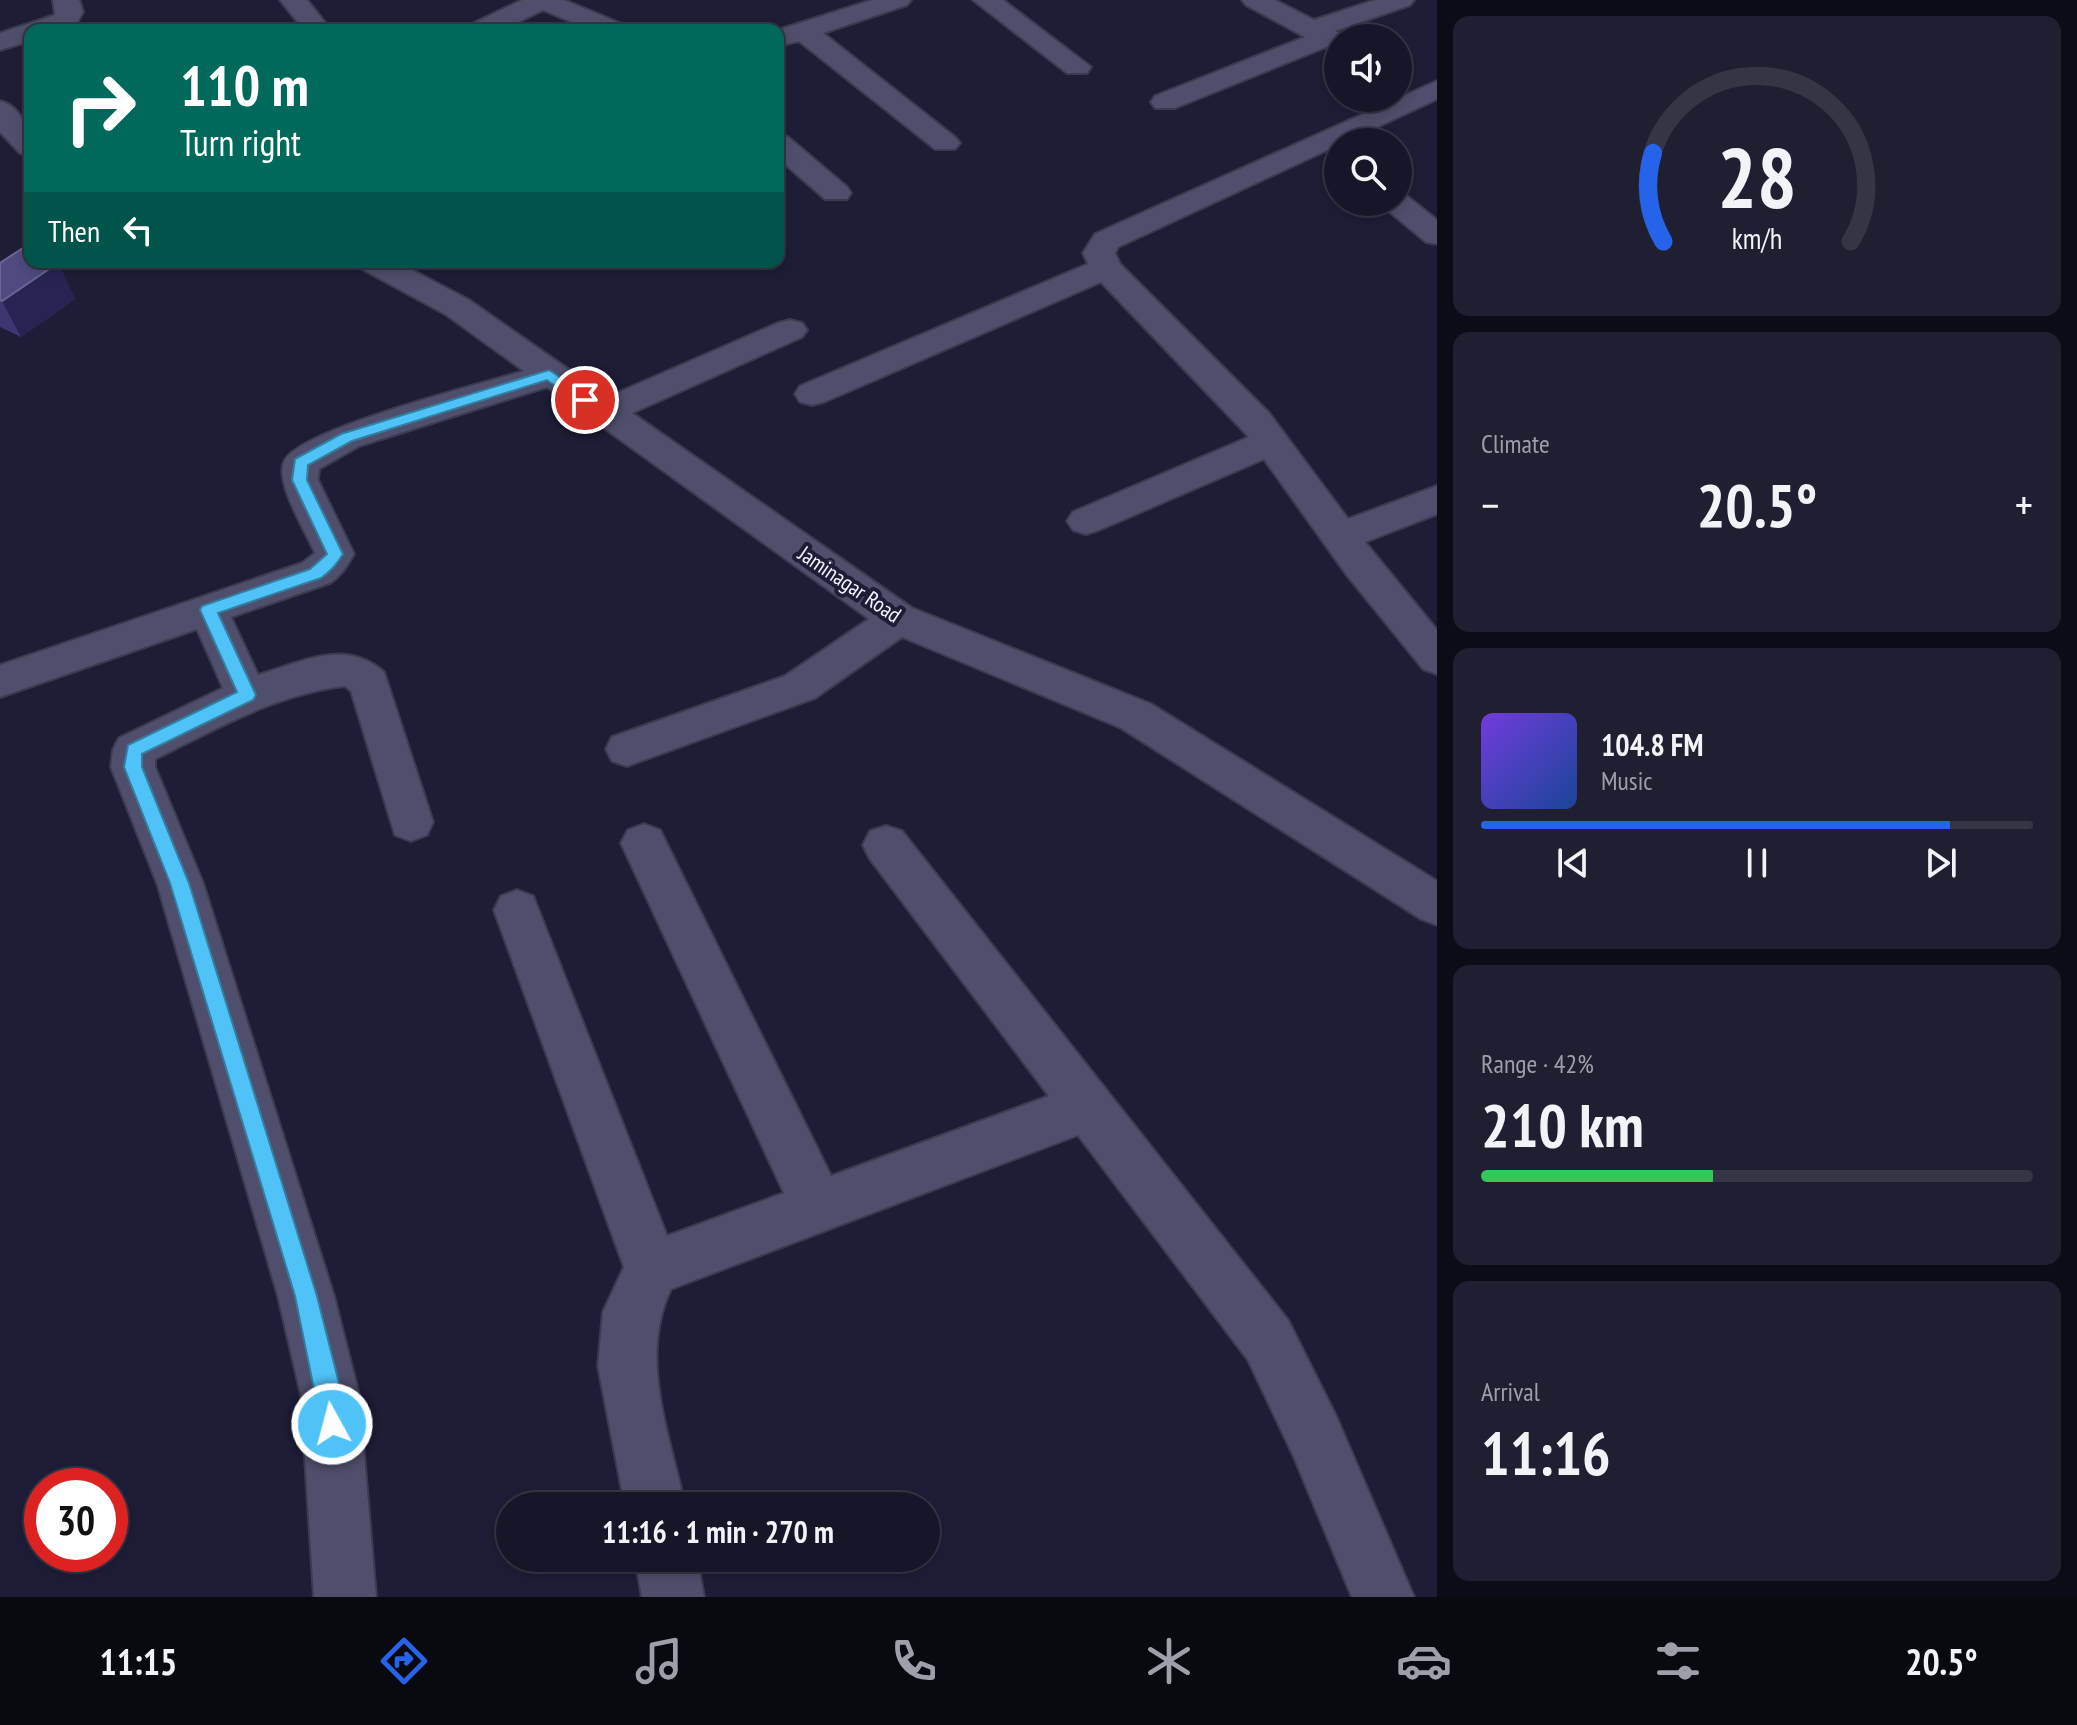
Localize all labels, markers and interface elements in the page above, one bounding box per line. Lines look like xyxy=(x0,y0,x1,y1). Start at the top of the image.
map controls xyxy=(1324,24,1412,216)
button: sound xyxy=(1324,24,1412,112)
text: 110 m xyxy=(180,49,309,121)
icon: right xyxy=(48,56,152,160)
text: Turn right xyxy=(180,119,301,166)
text: 28 xyxy=(1717,123,1797,231)
button: search xyxy=(1324,128,1412,216)
icon: left xyxy=(116,208,160,252)
text: Then xyxy=(48,211,100,250)
text: km/h xyxy=(1732,220,1782,257)
pin xyxy=(551,366,619,434)
icon: arrive xyxy=(563,378,607,422)
text: Climate xyxy=(1481,427,1550,460)
text: 20.5° xyxy=(1697,466,1817,544)
text: − xyxy=(1481,476,1499,533)
text: + xyxy=(2015,476,2033,533)
street label: Jaminagar Road xyxy=(792,539,907,629)
text: 104.8 FM xyxy=(1601,725,1703,764)
text: Music xyxy=(1601,764,1653,797)
icon: previous xyxy=(1551,841,1595,885)
icon: pause xyxy=(1735,841,1779,885)
icon: next xyxy=(1919,841,1963,885)
text: Range · 42% xyxy=(1481,1047,1594,1080)
text: 210 km xyxy=(1481,1086,1644,1164)
text: Arrival xyxy=(1481,1375,1540,1408)
position arrow xyxy=(290,1382,374,1466)
text: 11:16 xyxy=(1481,1414,1611,1492)
speed limit sign: 30 xyxy=(24,1468,128,1572)
text: 11:16 · 1 min · 270 m xyxy=(602,1512,834,1551)
icon: directions xyxy=(376,1633,432,1689)
icon: music xyxy=(631,1633,687,1689)
icon: phone xyxy=(886,1633,942,1689)
icon: climate xyxy=(1141,1633,1197,1689)
icon: car xyxy=(1396,1633,1452,1689)
icon: filters xyxy=(1650,1633,1706,1689)
text: 11:15 xyxy=(99,1638,177,1685)
text: 20.5° xyxy=(1905,1638,1978,1685)

